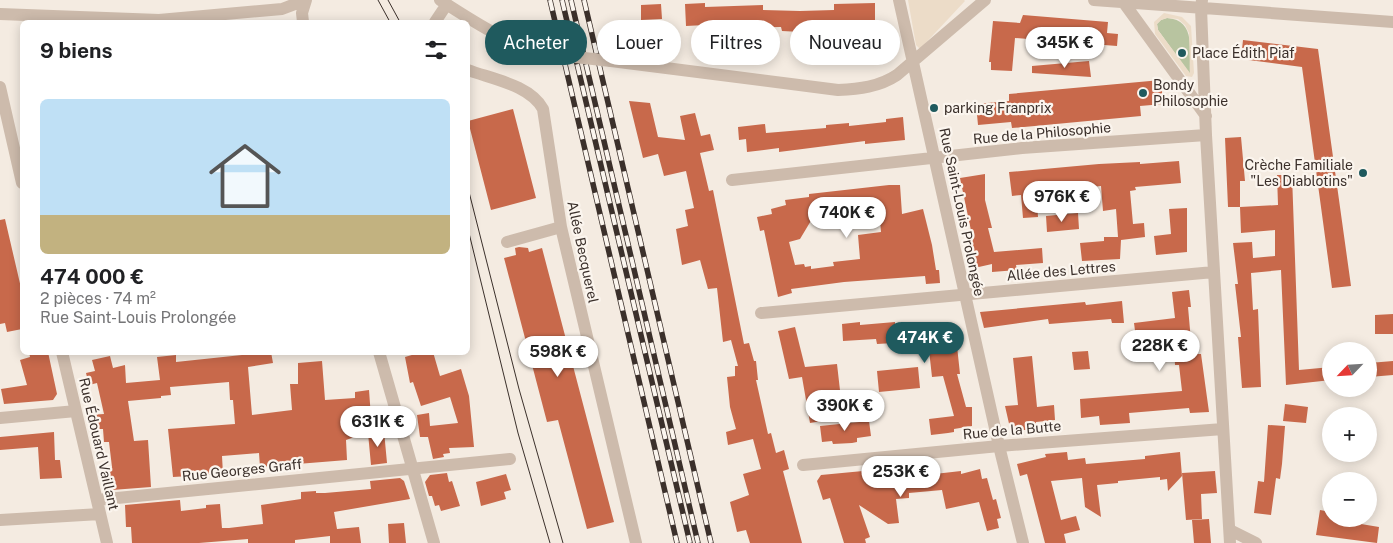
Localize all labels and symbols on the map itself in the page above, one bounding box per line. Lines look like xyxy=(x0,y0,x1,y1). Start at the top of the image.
pin: 345K € xyxy=(1024,27,1106,69)
place label: Place Édith Piaf xyxy=(1192,44,1295,61)
marker: Place Édith Piaf xyxy=(1176,47,1188,59)
place label: Bondy Philosophie xyxy=(1153,77,1228,109)
marker: Bondy Philosophie xyxy=(1137,87,1149,99)
place label: parking Franprix xyxy=(944,100,1052,116)
marker: parking Franprix xyxy=(928,102,940,114)
street label: Rue de la Philosophie xyxy=(972,119,1112,147)
street label: Rue Saint-Louis Prolongée xyxy=(936,126,988,298)
place label: Crèche Familiale "Les Diablotins" xyxy=(1244,157,1353,189)
marker: Crèche Familiale "Les Diablotins" xyxy=(1357,167,1369,179)
pin: 976K € xyxy=(1021,180,1103,223)
pin: 740K € xyxy=(806,196,888,239)
street label: Allée Becquerel xyxy=(564,200,602,304)
street label: Allée des Lettres xyxy=(1006,258,1116,284)
pin: 474K € xyxy=(884,322,966,364)
pin: 228K € xyxy=(1119,330,1201,372)
pin: 598K € xyxy=(517,336,599,378)
north arrow xyxy=(1322,342,1378,398)
street label: Rue Édouard Vaillant xyxy=(76,376,123,512)
pin: 390K € xyxy=(804,390,886,432)
pin: 631K € xyxy=(337,406,419,448)
street label: Rue de la Butte xyxy=(962,418,1062,442)
street label: Rue Georges Graff xyxy=(181,456,303,484)
pin: 253K € xyxy=(860,456,942,498)

